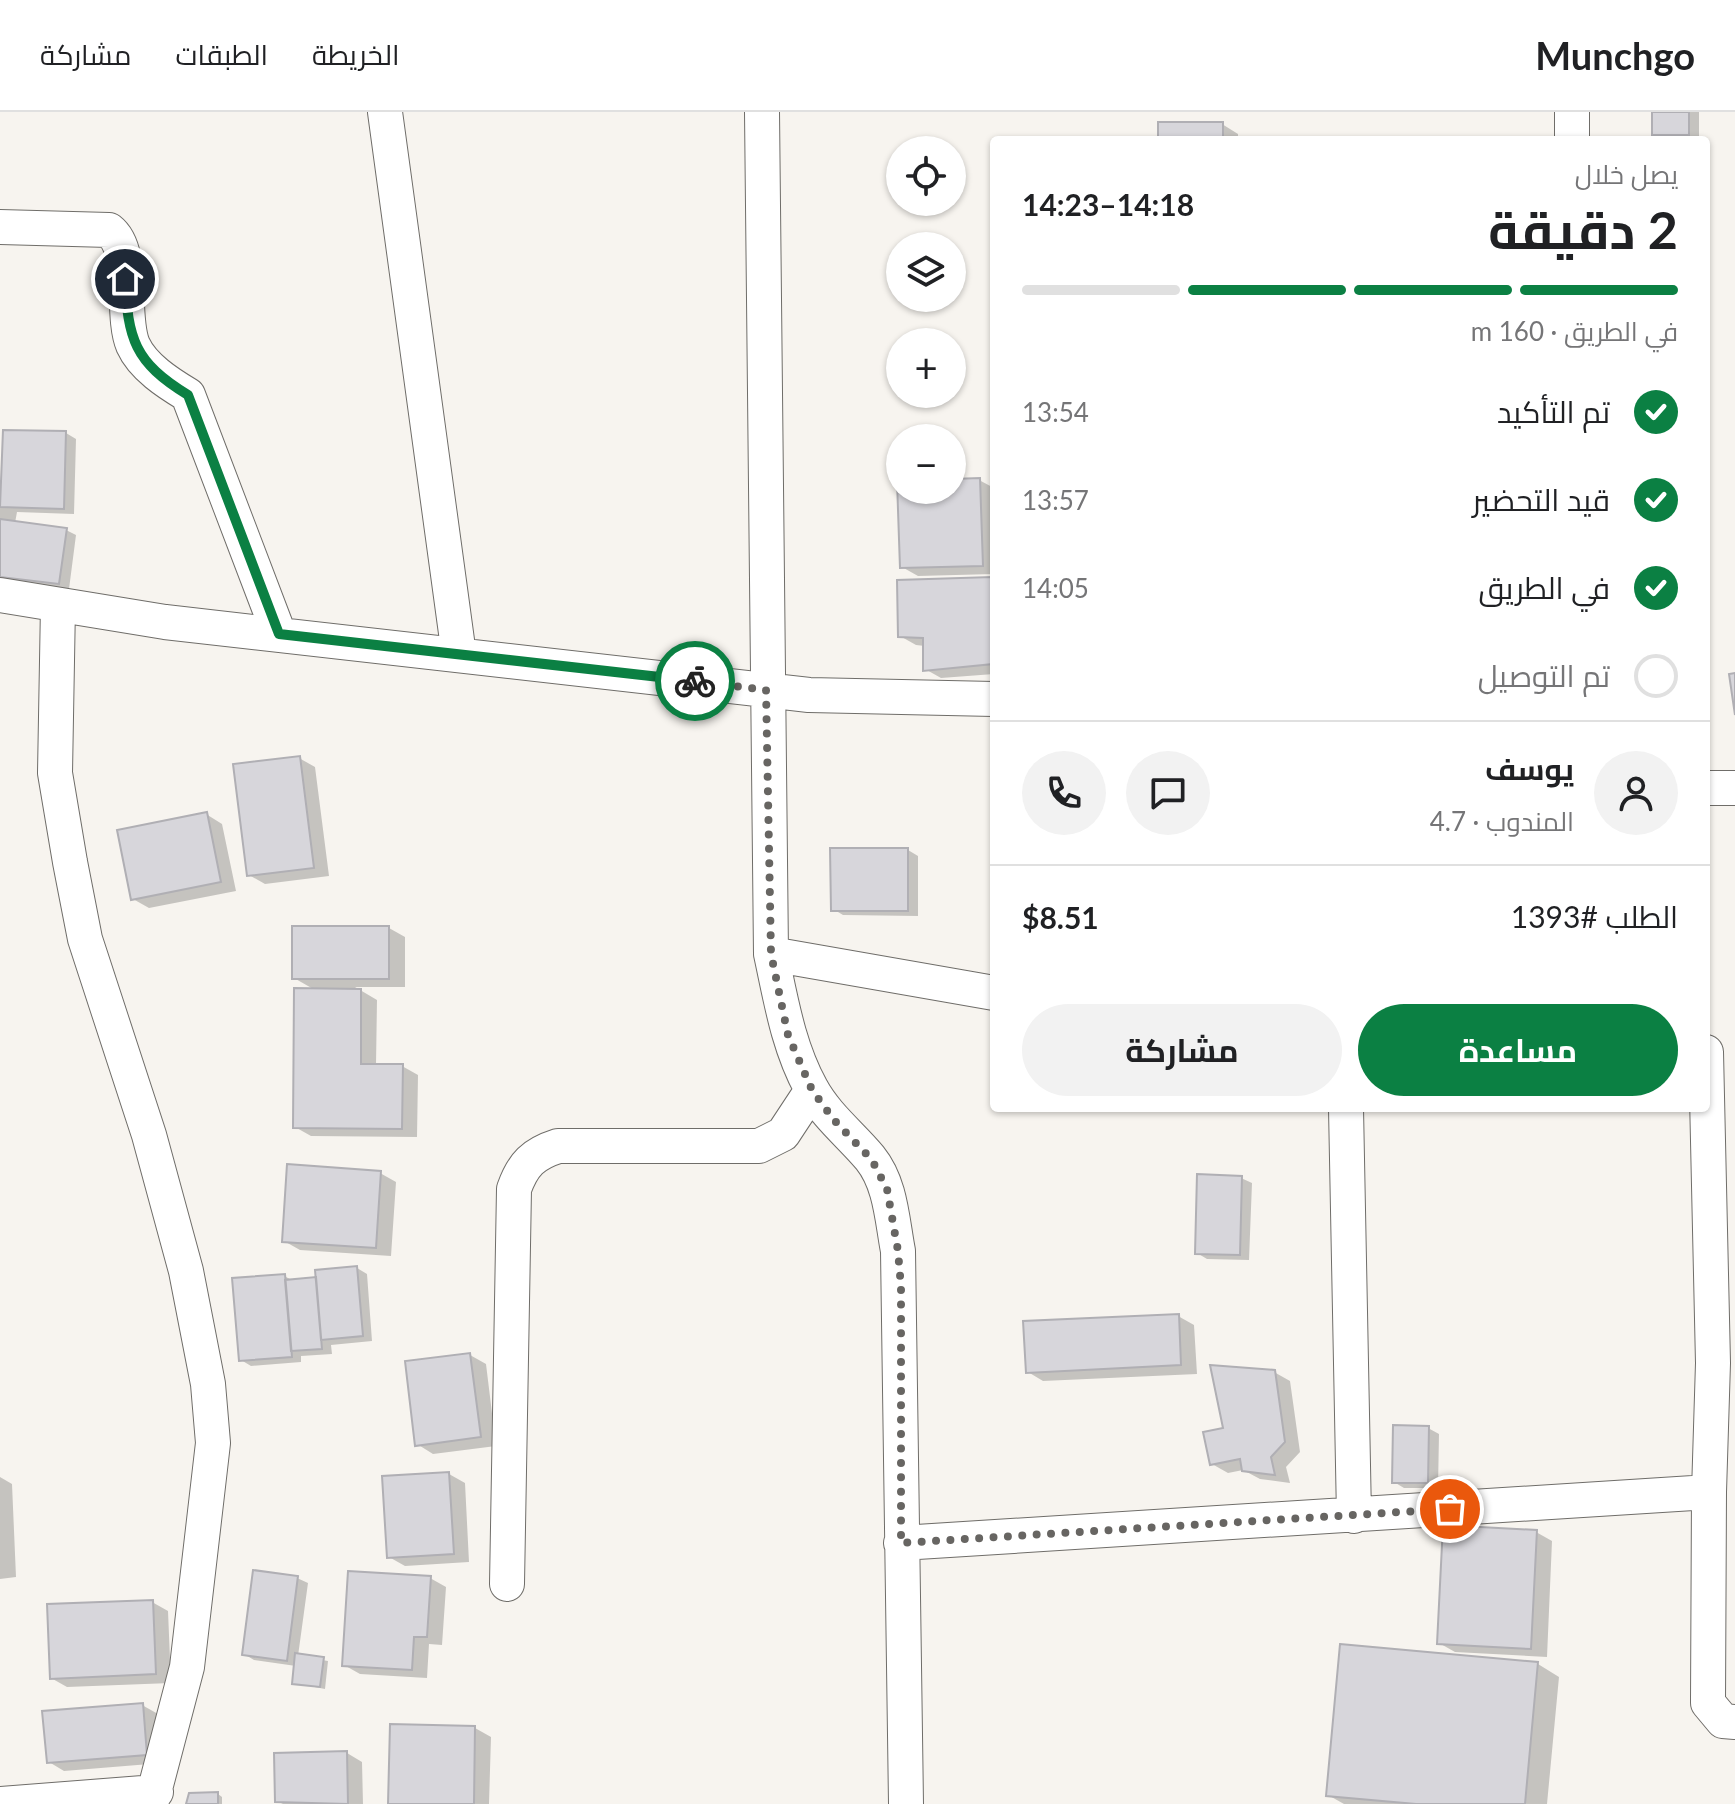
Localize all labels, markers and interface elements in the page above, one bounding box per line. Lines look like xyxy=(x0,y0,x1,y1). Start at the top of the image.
text: Munchgo xyxy=(1535,32,1695,78)
text: مشاركة xyxy=(40,37,131,71)
text: الطبقات xyxy=(175,37,268,71)
text: الخريطة xyxy=(312,37,399,71)
map controls xyxy=(886,136,966,504)
button: locate xyxy=(886,136,966,216)
text: يصل خلال xyxy=(1575,158,1678,190)
text: 14:18–14:23 xyxy=(1022,186,1194,222)
text: 2 دقيقة xyxy=(1488,198,1678,260)
button: layers xyxy=(886,232,966,312)
pin xyxy=(91,245,159,313)
icon: home xyxy=(103,257,147,301)
text: في الطريق · 160 m xyxy=(1471,315,1678,347)
button: + xyxy=(886,328,966,408)
icon: check xyxy=(1634,390,1678,434)
text: تم التأكيد xyxy=(1497,393,1610,429)
text: 13:54 xyxy=(1022,396,1089,428)
button: − xyxy=(886,424,966,504)
icon: check xyxy=(1634,478,1678,522)
text: قيد التحضير xyxy=(1473,481,1610,517)
text: 13:57 xyxy=(1022,484,1089,516)
icon: check xyxy=(1634,566,1678,610)
text: في الطريق xyxy=(1479,569,1610,605)
text: 14:05 xyxy=(1022,572,1089,604)
courier xyxy=(655,641,735,721)
text: تم التوصيل xyxy=(1478,657,1610,693)
icon: bike xyxy=(673,659,717,703)
text: يوسف xyxy=(1485,750,1574,786)
button: phone xyxy=(1022,751,1106,835)
button: chat xyxy=(1126,751,1210,835)
button: person xyxy=(1594,751,1678,835)
text: المندوب · 4.7 xyxy=(1430,805,1574,837)
text: الطلب #1393 xyxy=(1511,898,1678,934)
text: $8.51 xyxy=(1022,899,1099,935)
button: مشاركة xyxy=(1022,1004,1342,1096)
button: مساعدة xyxy=(1358,1004,1678,1096)
pin xyxy=(1416,1475,1484,1543)
icon: bag xyxy=(1428,1487,1472,1531)

